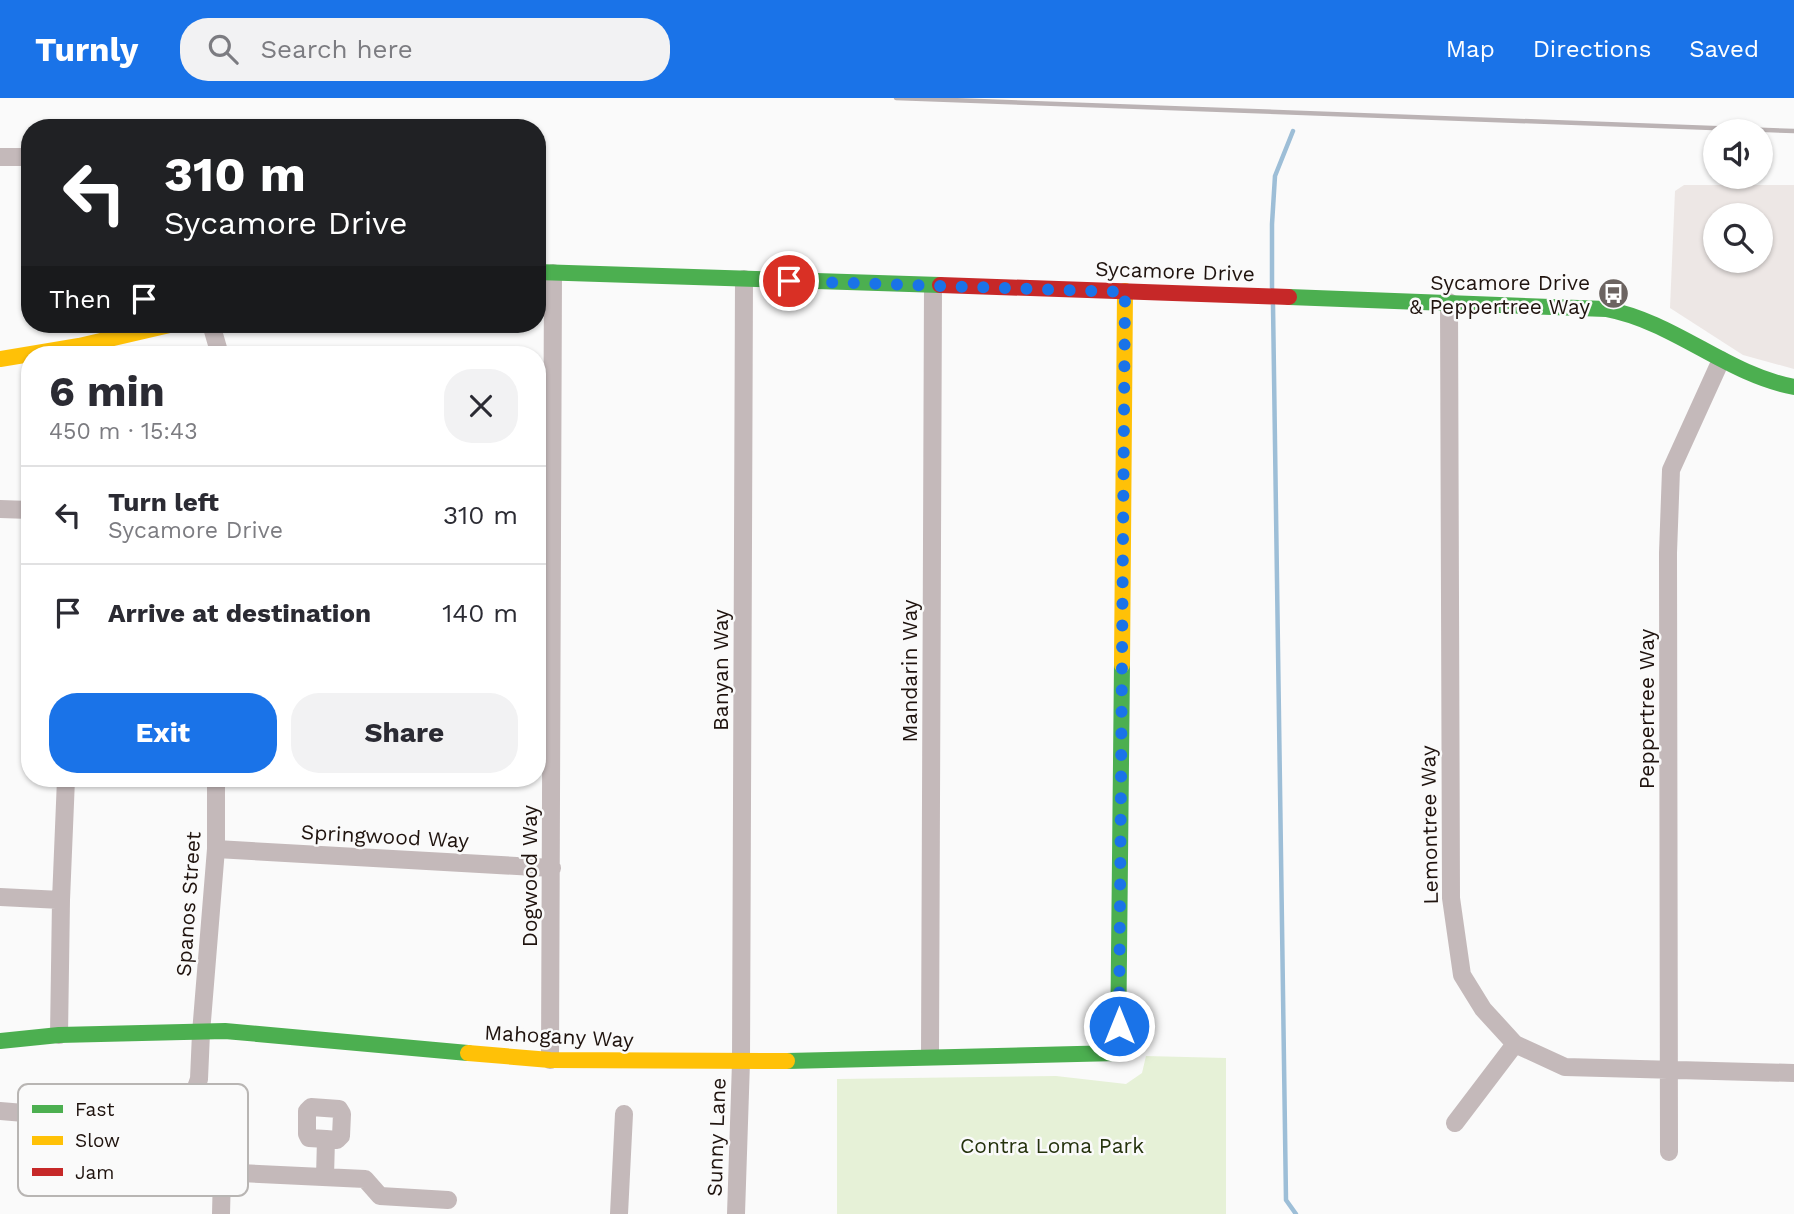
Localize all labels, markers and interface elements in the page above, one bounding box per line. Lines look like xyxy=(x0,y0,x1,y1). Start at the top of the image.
search box xyxy=(180,18,670,81)
text: Turnly xyxy=(35,30,138,69)
icon: search xyxy=(204,30,242,68)
text: Search here xyxy=(260,34,413,64)
text: Map xyxy=(1446,35,1495,63)
text: Directions xyxy=(1533,35,1651,63)
text: Saved xyxy=(1689,35,1759,63)
map controls xyxy=(1703,119,1773,273)
button: sound xyxy=(1703,119,1773,189)
text: 310 m xyxy=(164,145,306,203)
icon: left xyxy=(49,147,140,238)
button: search xyxy=(1703,203,1773,273)
text: Sycamore Drive xyxy=(164,204,407,242)
pin xyxy=(759,251,819,311)
street label: Sycamore Drive xyxy=(1095,256,1255,286)
icon: arrive xyxy=(770,262,808,300)
place label: Sycamore Drive & Peppertree Way xyxy=(1409,270,1590,319)
bus stop icon: Sycamore Drive & Peppertree Way xyxy=(1596,277,1630,311)
icon: arrive xyxy=(125,280,163,318)
text: Then xyxy=(49,284,111,314)
text: 6 min xyxy=(49,367,165,416)
button: close xyxy=(444,369,518,443)
text: 450 m · 15:43 xyxy=(49,418,198,445)
text: Turn left xyxy=(108,487,219,517)
icon: left xyxy=(49,496,87,534)
text: 310 m xyxy=(443,500,518,530)
text: Sycamore Drive xyxy=(108,517,283,544)
icon: arrive xyxy=(49,594,87,632)
text: Arrive at destination xyxy=(108,598,371,628)
text: 140 m xyxy=(442,598,518,628)
street label: Mandarin Way xyxy=(897,599,922,743)
street label: Banyan Way xyxy=(708,609,733,731)
street label: Peppertree Way xyxy=(1634,629,1659,789)
button: Exit xyxy=(49,693,277,773)
button: Share xyxy=(291,693,518,773)
street label: Lemontree Way xyxy=(1415,745,1443,905)
street label: Dogwood Way xyxy=(517,805,542,947)
street label: Springwood Way xyxy=(300,819,470,853)
street label: Spanos Street xyxy=(170,830,206,977)
position arrow xyxy=(1082,989,1156,1063)
street label: Mahogany Way xyxy=(484,1020,634,1052)
street label: Sunny Lane xyxy=(701,1077,731,1197)
legend xyxy=(18,1084,248,1196)
text: Fast xyxy=(75,1098,114,1121)
text: Slow xyxy=(75,1129,120,1152)
park label: Contra Loma Park xyxy=(960,1133,1144,1158)
text: Jam xyxy=(75,1161,114,1184)

